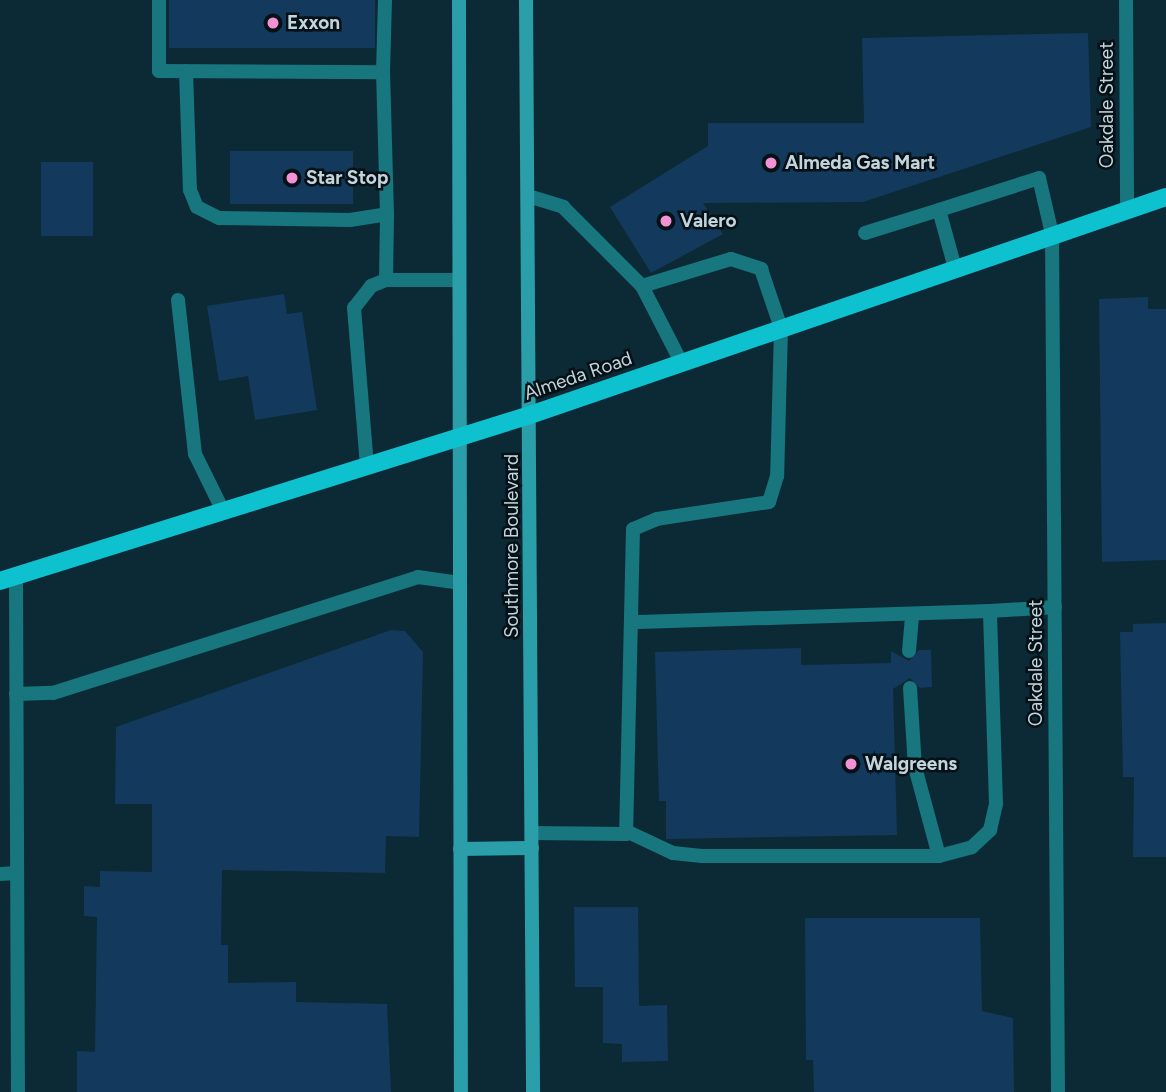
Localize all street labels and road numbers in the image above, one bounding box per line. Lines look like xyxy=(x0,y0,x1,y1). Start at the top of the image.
street label: Oakdale Street xyxy=(1096,42,1118,168)
street label: Almeda Road xyxy=(521,347,635,405)
street label: Southmore Boulevard xyxy=(501,454,523,638)
street label: Oakdale Street xyxy=(1025,600,1047,726)

